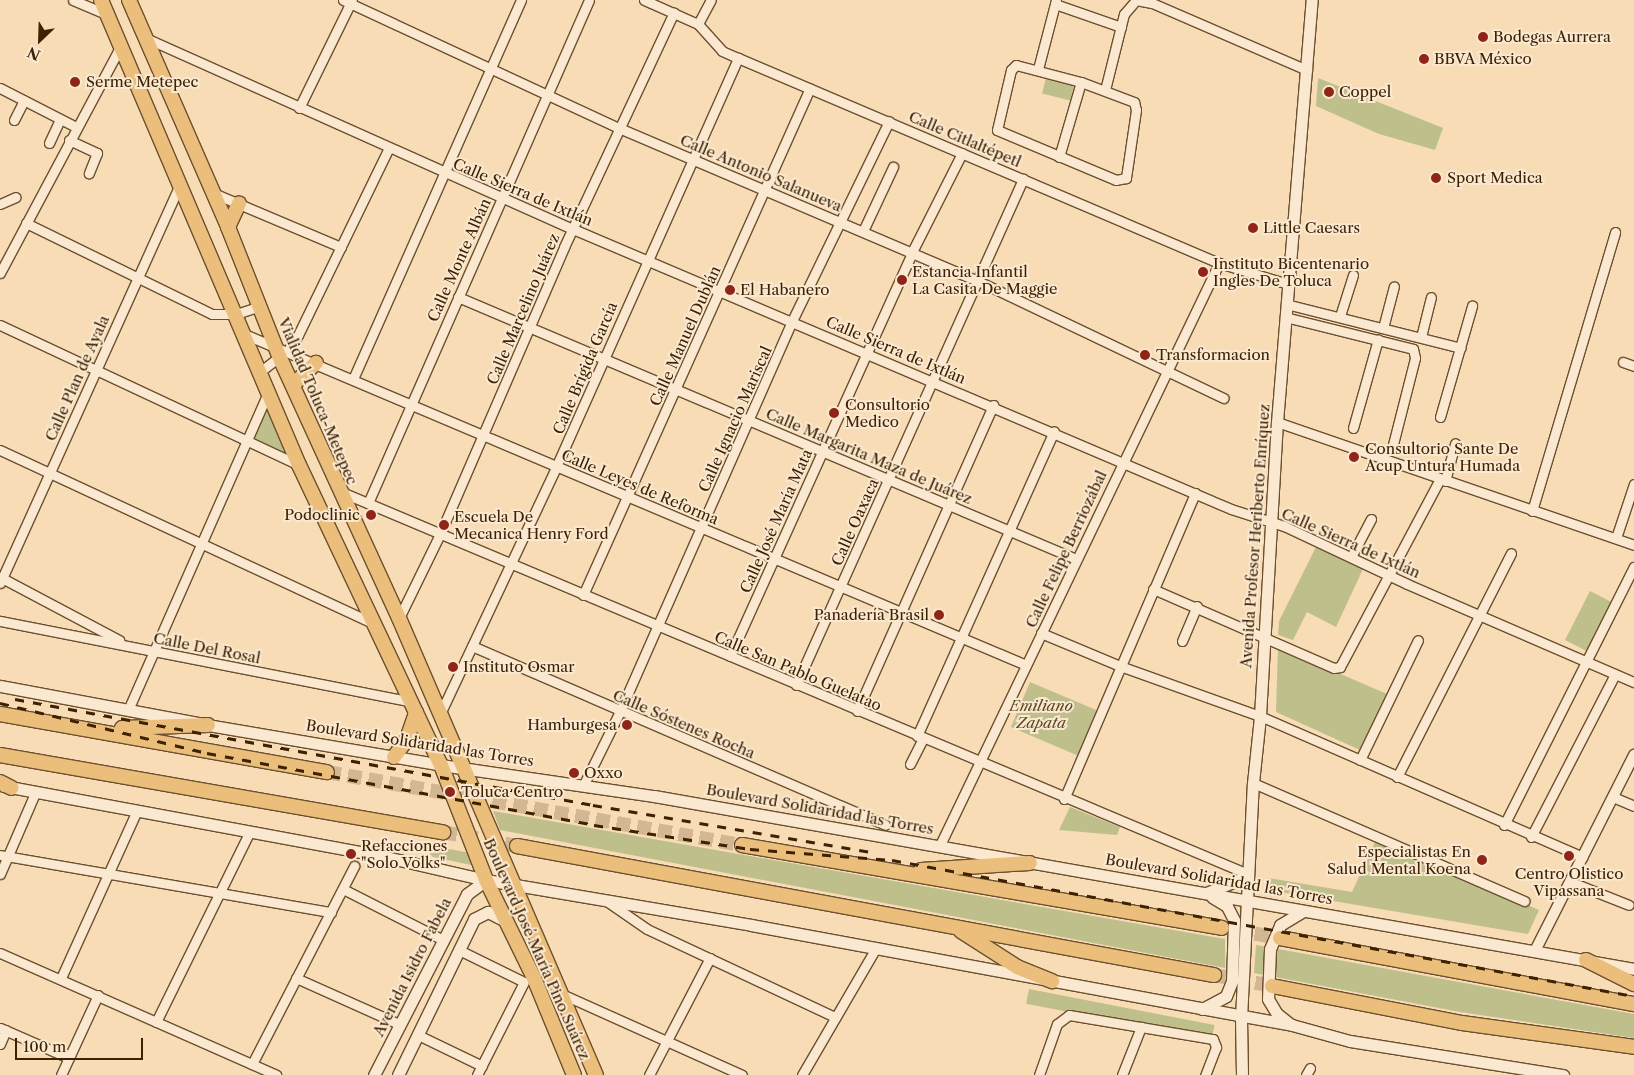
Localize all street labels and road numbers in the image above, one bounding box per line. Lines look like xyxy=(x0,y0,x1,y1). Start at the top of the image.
street label: Calle Citlaltépetl xyxy=(906,107,1024,171)
street label: Calle Antonio Salanueva xyxy=(677,131,845,215)
street label: Calle Sierra de Ixtlán xyxy=(450,154,596,230)
street label: Calle Monte Albán xyxy=(424,195,494,325)
street label: Calle Marcelino Juárez xyxy=(483,231,563,387)
street label: Calle Manuel Dublán xyxy=(646,263,724,409)
street label: Calle Brígida García xyxy=(549,299,621,437)
street label: Calle Plan de Ayala xyxy=(41,312,113,444)
street label: Calle Sierra de Ixtlán xyxy=(823,312,969,388)
street label: Vialidad Toluca-Metepec xyxy=(275,315,361,487)
street label: Calle Ignacio Mariscal xyxy=(695,343,775,495)
street label: Avenida Profesor Heriberto Enríquez xyxy=(1237,403,1273,669)
street label: Calle Margarita Maza de Juárez xyxy=(763,404,975,508)
street label: Calle Leyes de Reforma xyxy=(559,446,721,528)
street label: Calle José María Mata xyxy=(736,446,816,596)
street label: Calle Felipe Berriozábal xyxy=(1022,468,1110,630)
street label: Calle Oaxaca xyxy=(828,476,882,568)
street label: Calle Sierra de Ixtlán xyxy=(1279,504,1423,582)
street label: Calle San Pablo Guelatao xyxy=(712,628,884,714)
street label: Calle Del Rosal xyxy=(152,629,262,667)
street label: Calle Sóstenes Rocha xyxy=(610,686,758,762)
street label: Boulevard Solidaridad las Torres xyxy=(305,716,535,770)
street label: Boulevard Solidaridad las Torres xyxy=(705,780,935,838)
street label: Boulevard José María Pino Suárez xyxy=(480,835,594,1063)
street label: Boulevard Solidaridad las Torres xyxy=(1104,850,1334,908)
street label: Avenida Isidro Fabela xyxy=(369,895,455,1039)

